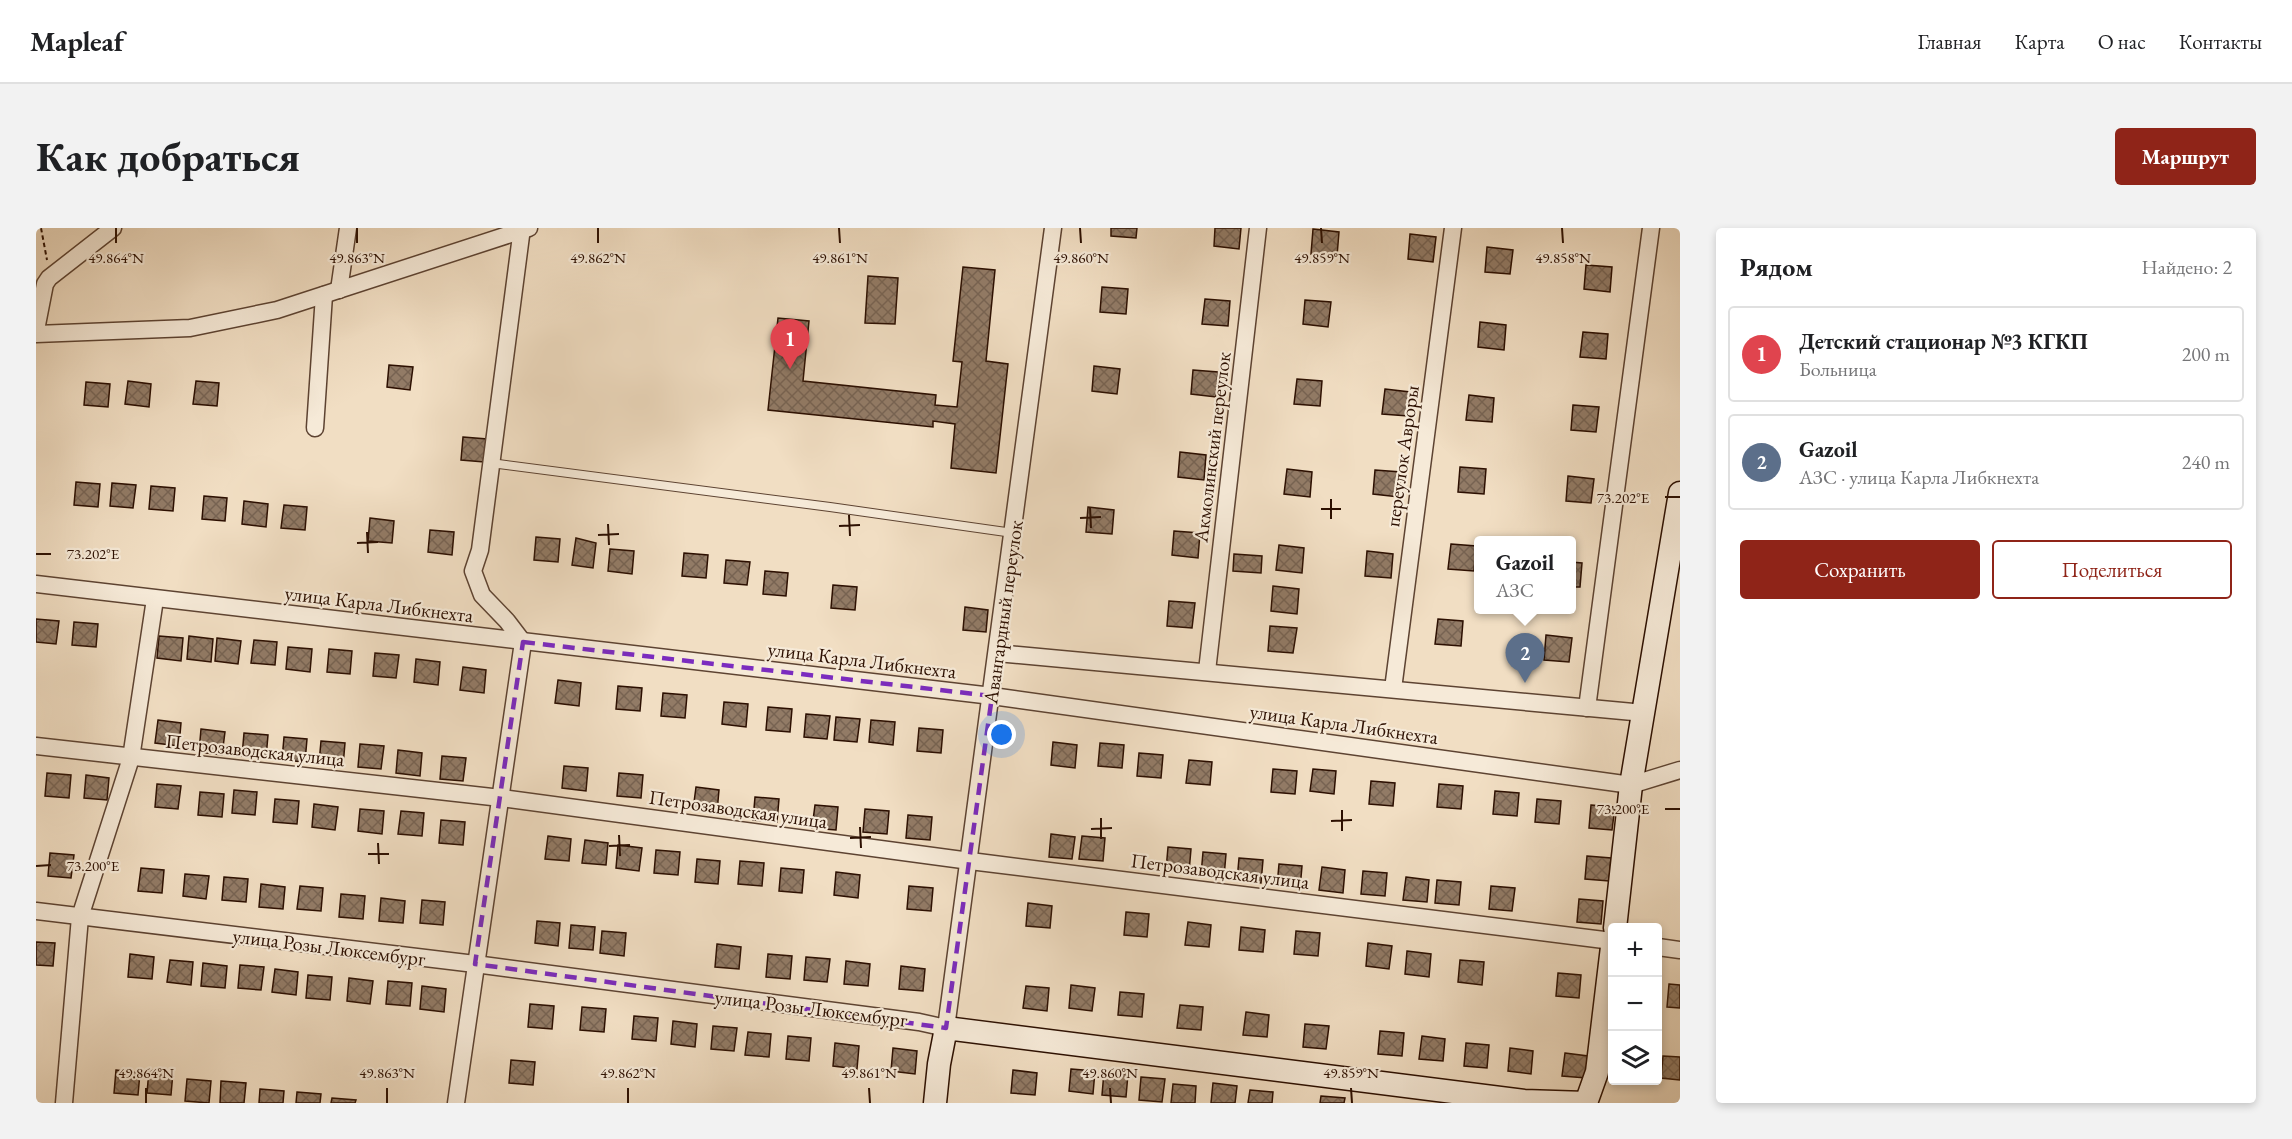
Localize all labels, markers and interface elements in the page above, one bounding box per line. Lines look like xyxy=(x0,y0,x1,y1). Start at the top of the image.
text: Mapleaf xyxy=(30,23,124,59)
text: Главная xyxy=(1917,28,1981,55)
text: Карта xyxy=(2014,28,2065,55)
text: О нас xyxy=(2098,28,2146,55)
text: Контакты xyxy=(2179,28,2262,55)
button: Маршрут xyxy=(2115,128,2256,185)
text: Как добраться xyxy=(36,129,300,184)
text: 49.864°N xyxy=(88,248,144,267)
text: 49.863°N xyxy=(329,248,385,267)
text: 49.862°N xyxy=(570,248,626,267)
text: 49.861°N xyxy=(812,248,868,267)
text: 49.860°N xyxy=(1053,248,1109,267)
text: 49.859°N xyxy=(1294,248,1350,267)
text: 49.858°N xyxy=(1535,248,1591,267)
text: Рядом xyxy=(1740,250,1813,284)
text: Найдено: 2 xyxy=(2141,254,2232,280)
pin: 1 xyxy=(770,320,810,369)
text: Детский стационар №3 КГКП xyxy=(1799,327,2088,356)
text: 1 xyxy=(1756,341,1767,367)
text: 200 m xyxy=(2182,341,2230,367)
street label: Акмолинский переулок xyxy=(1187,350,1237,545)
text: Больница xyxy=(1799,356,1877,382)
street label: переулок Авроры xyxy=(1379,384,1425,528)
text: Gazoil xyxy=(1799,435,1857,464)
text: 2 xyxy=(1756,449,1767,475)
text: 240 m xyxy=(2182,449,2230,475)
text: АЗС · улица Карла Либкнехта xyxy=(1799,464,2039,490)
text: 73.202°E xyxy=(1597,488,1650,507)
street label: Авангардный переулок xyxy=(977,518,1029,707)
popup xyxy=(1474,536,1576,614)
button: Сохранить xyxy=(1740,540,1980,599)
button: Поделиться xyxy=(1992,540,2232,599)
text: 73.202°E xyxy=(67,544,120,563)
text: Gazoil xyxy=(1496,548,1554,577)
text: АЗС xyxy=(1496,577,1534,603)
street label: улица Карла Либкнехта xyxy=(283,580,475,628)
pin: 2 xyxy=(1506,634,1544,683)
street label: улица Карла Либкнехта xyxy=(766,636,958,684)
street label: улица Карла Либкнехта xyxy=(1248,698,1440,750)
your location xyxy=(987,720,1016,749)
street label: Петрозаводская улица xyxy=(164,728,346,772)
street label: Петрозаводская улица xyxy=(647,784,829,834)
text: 73.200°E xyxy=(1597,799,1650,818)
street label: Петрозаводская улица xyxy=(1129,847,1311,895)
text: 73.200°E xyxy=(67,856,120,875)
street label: улица Розы Люксембург xyxy=(231,922,427,972)
map controls xyxy=(1608,923,1662,1085)
button: + xyxy=(1608,923,1662,977)
button: − xyxy=(1608,977,1662,1031)
street label: улица Розы Люксембург xyxy=(713,983,909,1033)
button: layers xyxy=(1608,1031,1662,1085)
text: 49.864°N xyxy=(118,1063,174,1082)
text: 49.863°N xyxy=(359,1063,415,1082)
text: 49.862°N xyxy=(600,1063,656,1082)
text: 49.861°N xyxy=(841,1063,897,1082)
text: 49.860°N xyxy=(1082,1063,1138,1082)
text: 49.859°N xyxy=(1323,1063,1379,1082)

